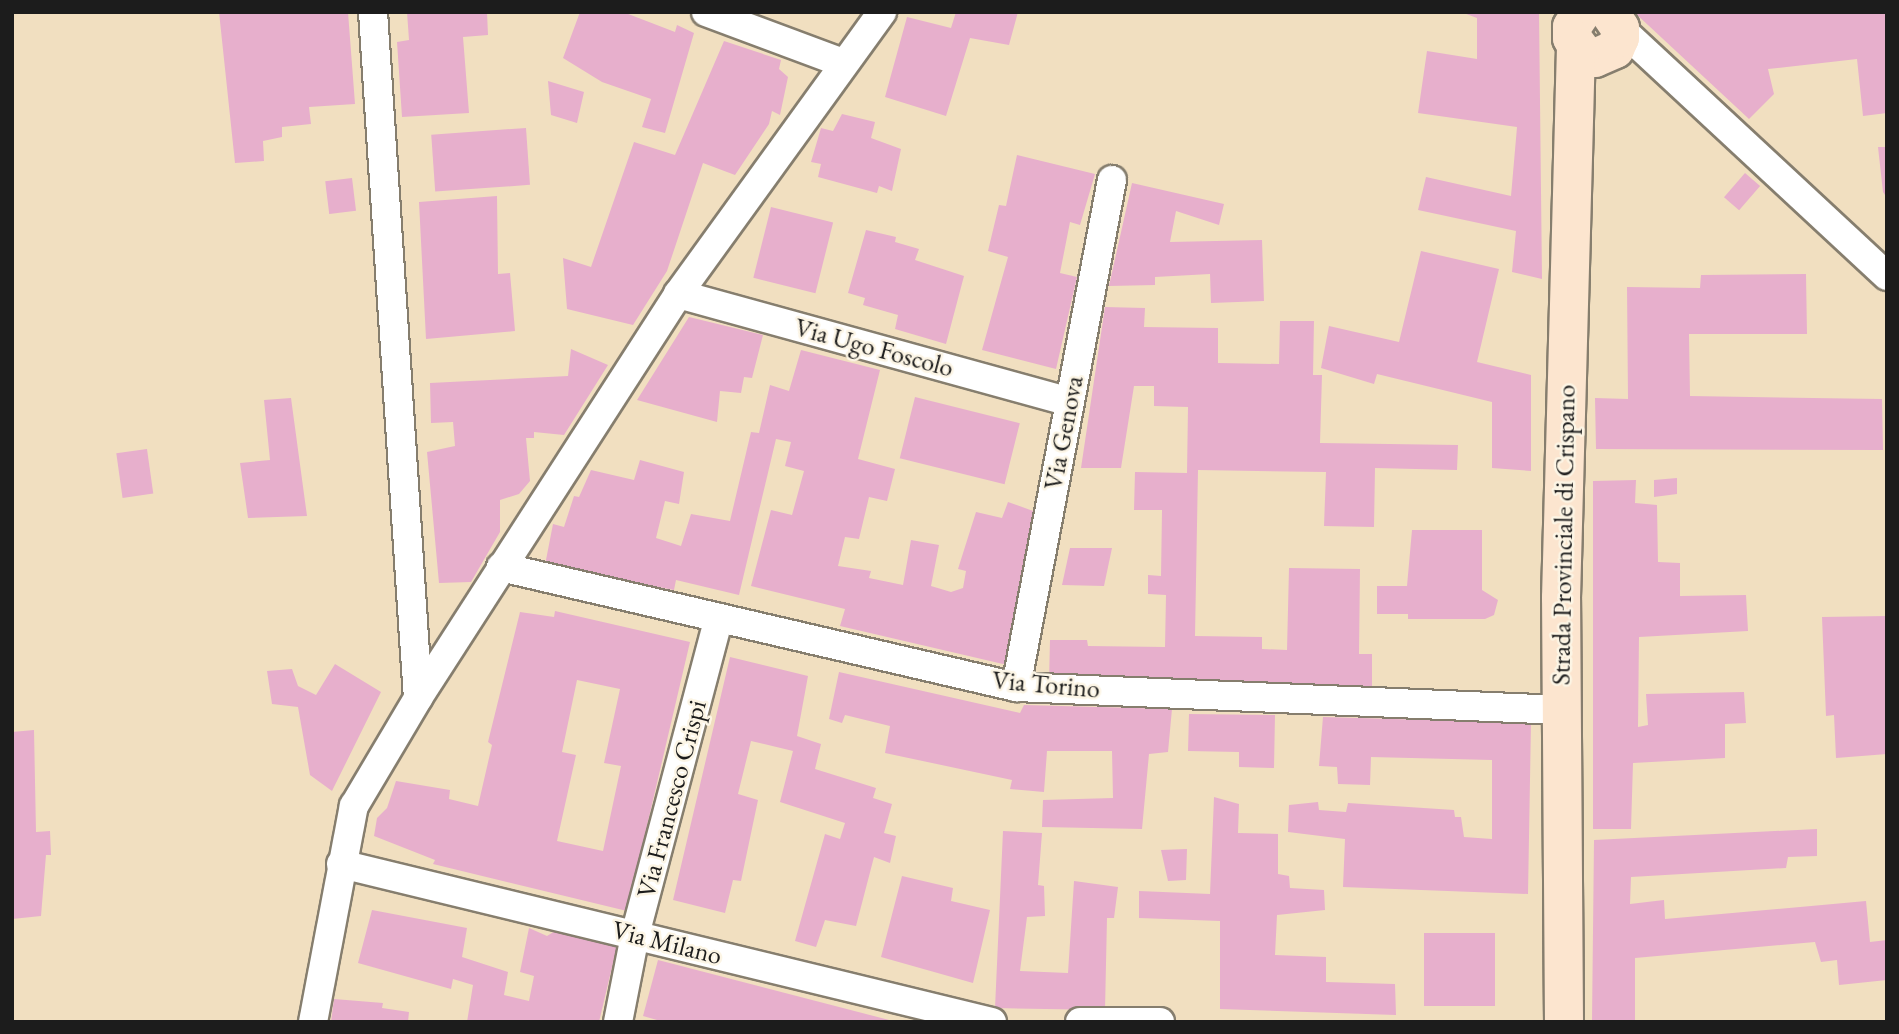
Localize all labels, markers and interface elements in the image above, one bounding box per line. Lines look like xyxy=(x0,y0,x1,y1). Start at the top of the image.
street label: Via Ugo Foscolo xyxy=(791,312,957,384)
street label: Via Genova xyxy=(1038,373,1090,493)
street label: Strada Provinciale di Crispano xyxy=(1546,384,1582,686)
street label: Via Torino xyxy=(991,665,1101,705)
street label: Via Francesco Crispi xyxy=(631,697,713,901)
street label: Via Milano xyxy=(609,914,725,972)

